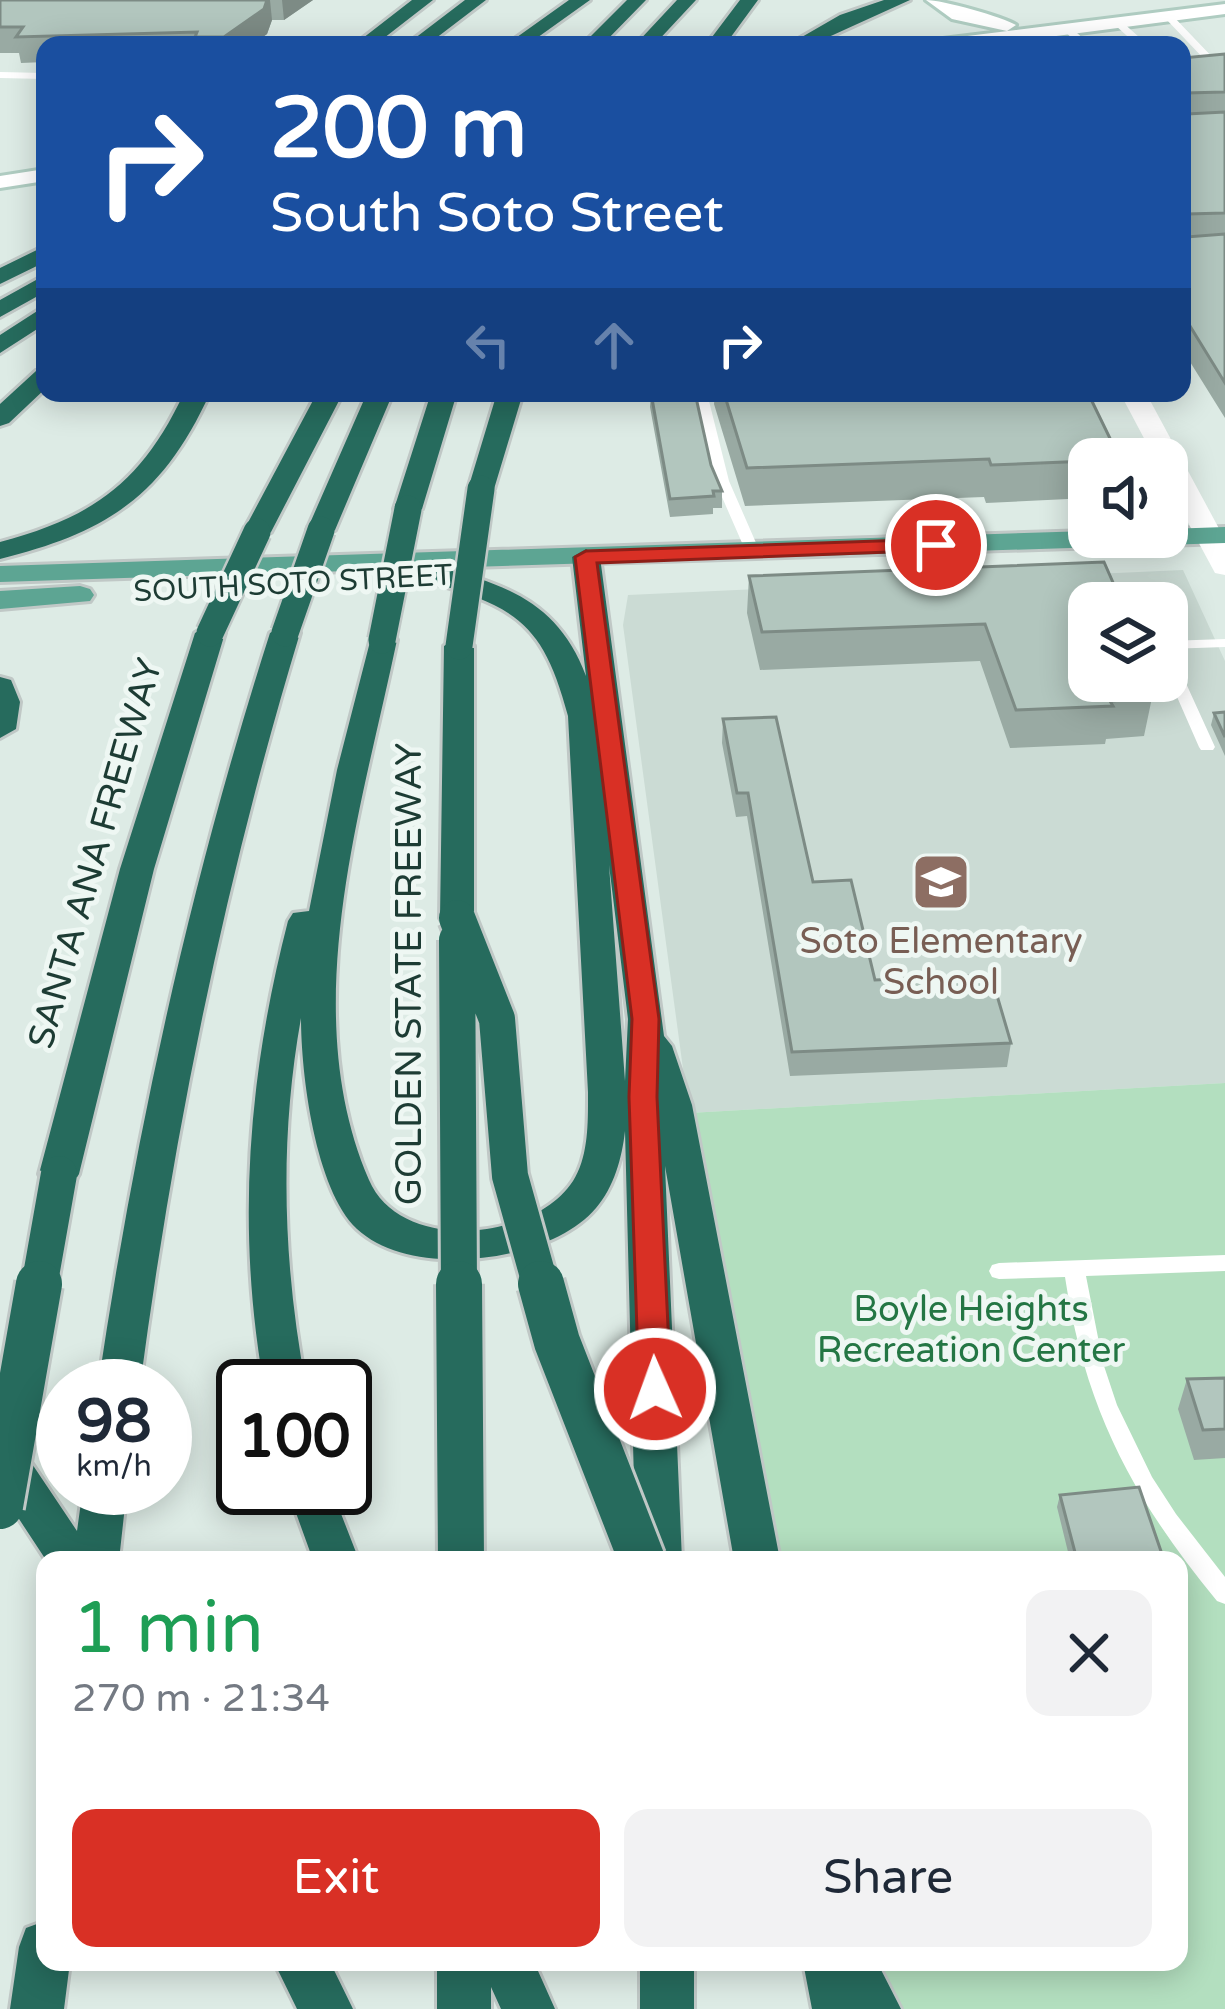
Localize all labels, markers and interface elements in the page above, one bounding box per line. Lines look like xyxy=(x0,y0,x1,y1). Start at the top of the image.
text: 200 m xyxy=(270,79,527,180)
icon: right xyxy=(72,84,228,240)
text: South Soto Street xyxy=(270,181,724,246)
icon: left xyxy=(455,312,521,378)
icon: ahead xyxy=(581,312,647,378)
icon: right xyxy=(707,312,773,378)
map controls xyxy=(1068,438,1188,702)
button: sound xyxy=(1068,438,1188,558)
pin xyxy=(885,494,987,596)
icon: arrive xyxy=(903,512,969,578)
street label: SOUTH SOTO STREET xyxy=(132,557,454,610)
button: layers xyxy=(1068,582,1188,702)
street label: SANTA ANA FREEWAY xyxy=(19,654,172,1053)
street label: GOLDEN STATE FREEWAY xyxy=(388,743,431,1205)
school or university icon: Soto Elementary School xyxy=(910,851,972,913)
place label: Soto Elementary School xyxy=(800,920,1083,1004)
park label: Boyle Heights Recreation Center xyxy=(817,1288,1125,1372)
position arrow xyxy=(592,1326,718,1452)
speed limit sign: 100 xyxy=(216,1359,372,1515)
text: 98 xyxy=(76,1386,152,1458)
text: km/h xyxy=(76,1448,152,1485)
text: 1 min xyxy=(72,1586,264,1673)
button: close xyxy=(1026,1590,1152,1716)
text: 270 m · 21:34 xyxy=(72,1675,330,1722)
button: Exit xyxy=(72,1809,600,1947)
button: Share xyxy=(624,1809,1152,1947)

